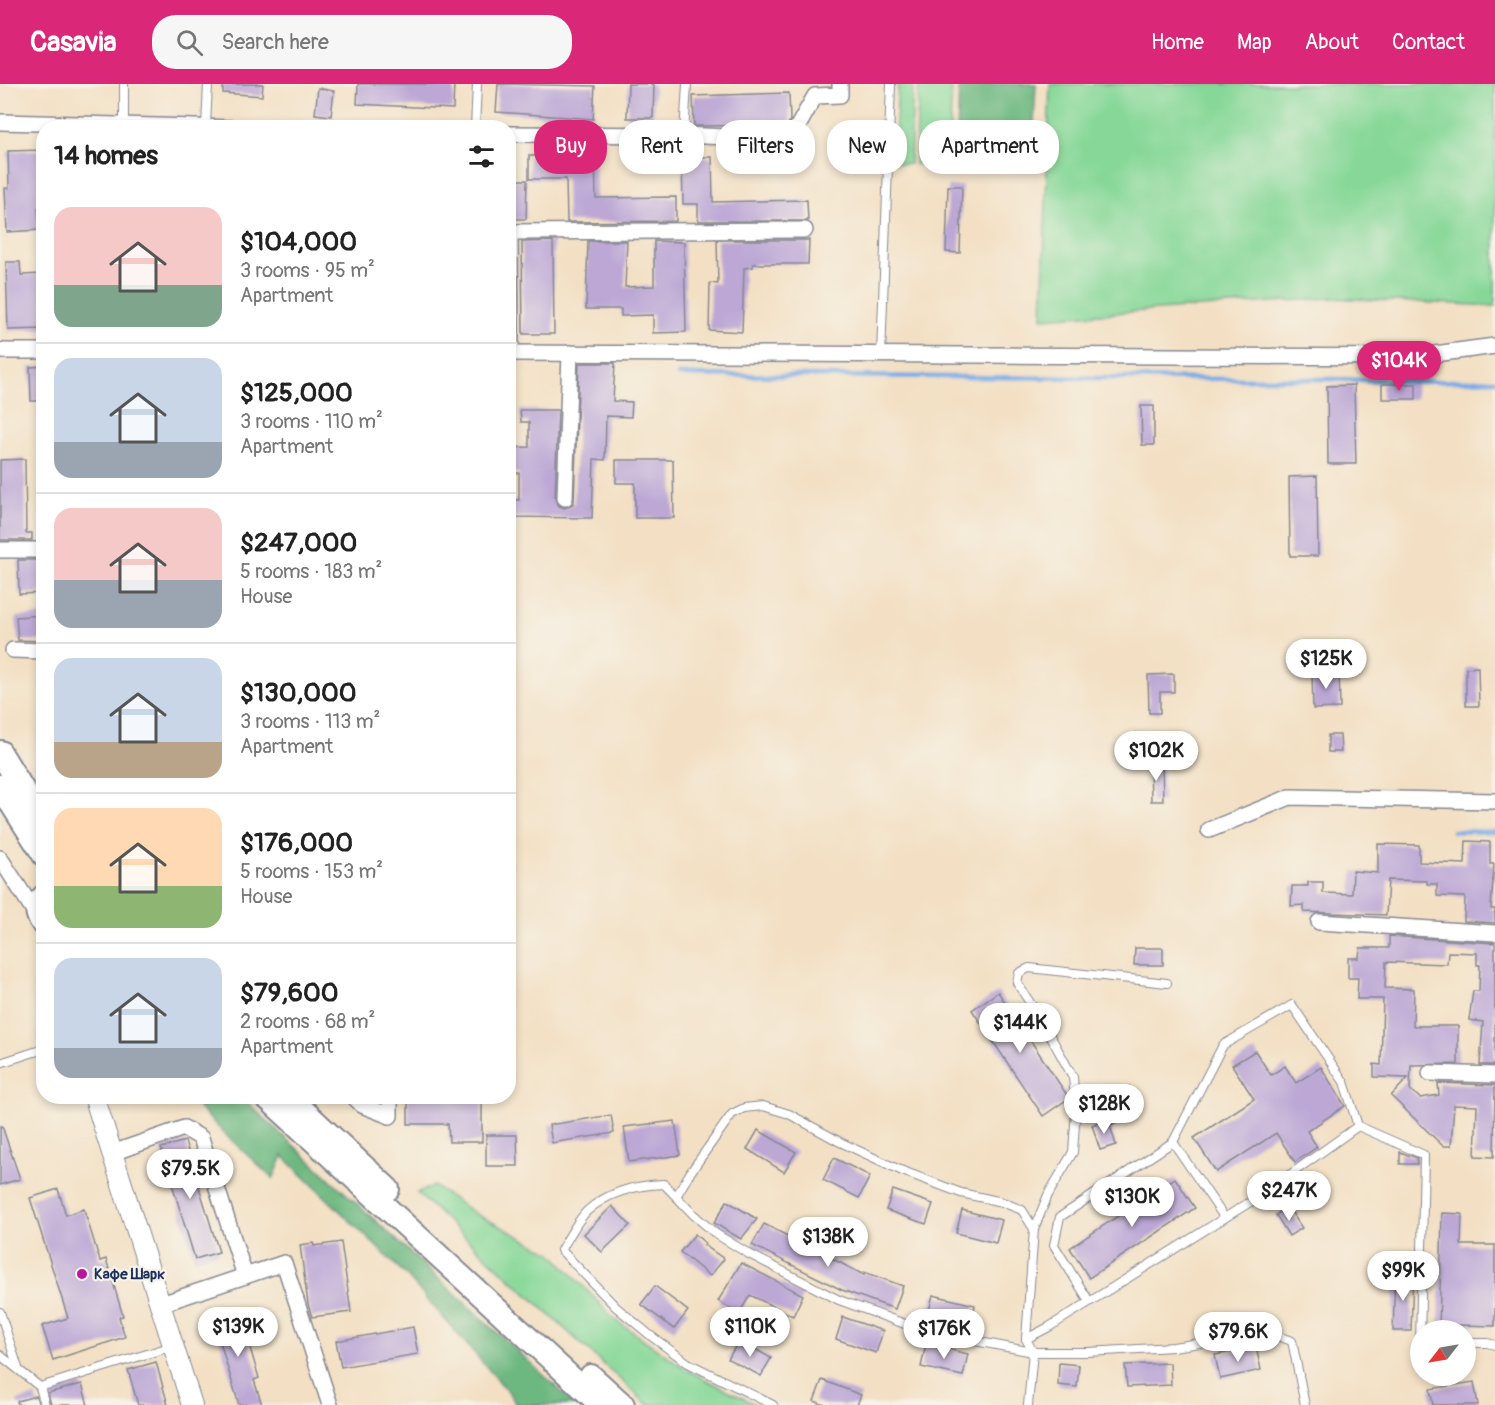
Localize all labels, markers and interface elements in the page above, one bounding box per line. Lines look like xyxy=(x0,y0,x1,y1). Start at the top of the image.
search box xyxy=(152,15,572,69)
text: Casavia xyxy=(30,25,116,60)
icon: search xyxy=(173,26,206,59)
text: Search here xyxy=(221,28,329,56)
text: Home xyxy=(1151,29,1204,56)
text: Map xyxy=(1237,29,1272,56)
text: About xyxy=(1305,29,1359,56)
text: Contact xyxy=(1392,29,1465,56)
chip: Buy xyxy=(534,120,607,174)
chip: Rent xyxy=(619,120,704,174)
chip: Filters xyxy=(716,120,815,174)
chip: New xyxy=(827,120,907,174)
chip: Apartment xyxy=(919,120,1059,174)
text: 14 homes xyxy=(54,140,158,172)
icon: filters xyxy=(465,140,498,173)
text: $104,000 xyxy=(240,226,357,258)
icon: home xyxy=(102,231,174,303)
text: 3 rooms · 95 m² xyxy=(240,258,375,283)
text: Apartment xyxy=(240,283,333,308)
pin: $104K xyxy=(1357,341,1441,392)
text: $104K xyxy=(1371,348,1427,373)
text: $125,000 xyxy=(240,377,353,409)
icon: home xyxy=(102,382,174,454)
text: 3 rooms · 110 m² xyxy=(240,409,383,434)
text: Apartment xyxy=(240,434,333,459)
text: $247,000 xyxy=(240,527,357,559)
icon: home xyxy=(102,532,174,604)
text: 5 rooms · 183 m² xyxy=(240,559,382,584)
text: House xyxy=(240,584,292,609)
pin: $125K xyxy=(1284,639,1368,690)
text: $125K xyxy=(1300,646,1352,671)
text: $130,000 xyxy=(240,677,356,709)
icon: home xyxy=(102,682,174,754)
text: 3 rooms · 113 m² xyxy=(240,709,380,734)
pin: $102K xyxy=(1114,731,1198,782)
text: Apartment xyxy=(240,734,333,759)
text: $102K xyxy=(1128,738,1184,763)
text: $176,000 xyxy=(240,827,353,859)
icon: home xyxy=(102,832,174,904)
text: 5 rooms · 153 m² xyxy=(240,859,383,884)
text: House xyxy=(240,884,292,909)
text: $79,600 xyxy=(240,977,339,1009)
icon: home xyxy=(102,982,174,1054)
pin: $144K xyxy=(978,1003,1062,1054)
text: 2 rooms · 68 m² xyxy=(240,1009,375,1034)
text: $144K xyxy=(993,1010,1047,1035)
text: Apartment xyxy=(240,1034,333,1059)
pin: $128K xyxy=(1062,1084,1146,1135)
text: $128K xyxy=(1078,1091,1130,1116)
pin: $79.5K xyxy=(141,1149,239,1200)
text: $79.5K xyxy=(161,1156,220,1181)
pin: $247K xyxy=(1247,1171,1331,1222)
pin: $130K xyxy=(1090,1177,1174,1228)
text: $247K xyxy=(1261,1178,1317,1203)
text: $130K xyxy=(1104,1184,1160,1209)
pin: $138K xyxy=(786,1217,870,1268)
text: $138K xyxy=(802,1224,854,1249)
pin: $99K xyxy=(1367,1251,1439,1302)
text: $99K xyxy=(1381,1258,1425,1283)
place label: Кафе Шарк xyxy=(94,1265,165,1284)
marker: Кафе Шарк xyxy=(75,1267,89,1281)
pin: $139K xyxy=(196,1307,280,1358)
pin: $110K xyxy=(708,1307,792,1358)
pin: $176K xyxy=(902,1309,986,1360)
pin: $79.6K xyxy=(1189,1312,1287,1363)
text: $139K xyxy=(212,1314,264,1339)
text: $110K xyxy=(724,1314,776,1339)
text: $176K xyxy=(918,1316,970,1341)
text: $79.6K xyxy=(1208,1319,1268,1344)
north arrow xyxy=(1410,1320,1476,1386)
map controls xyxy=(1410,1320,1476,1386)

